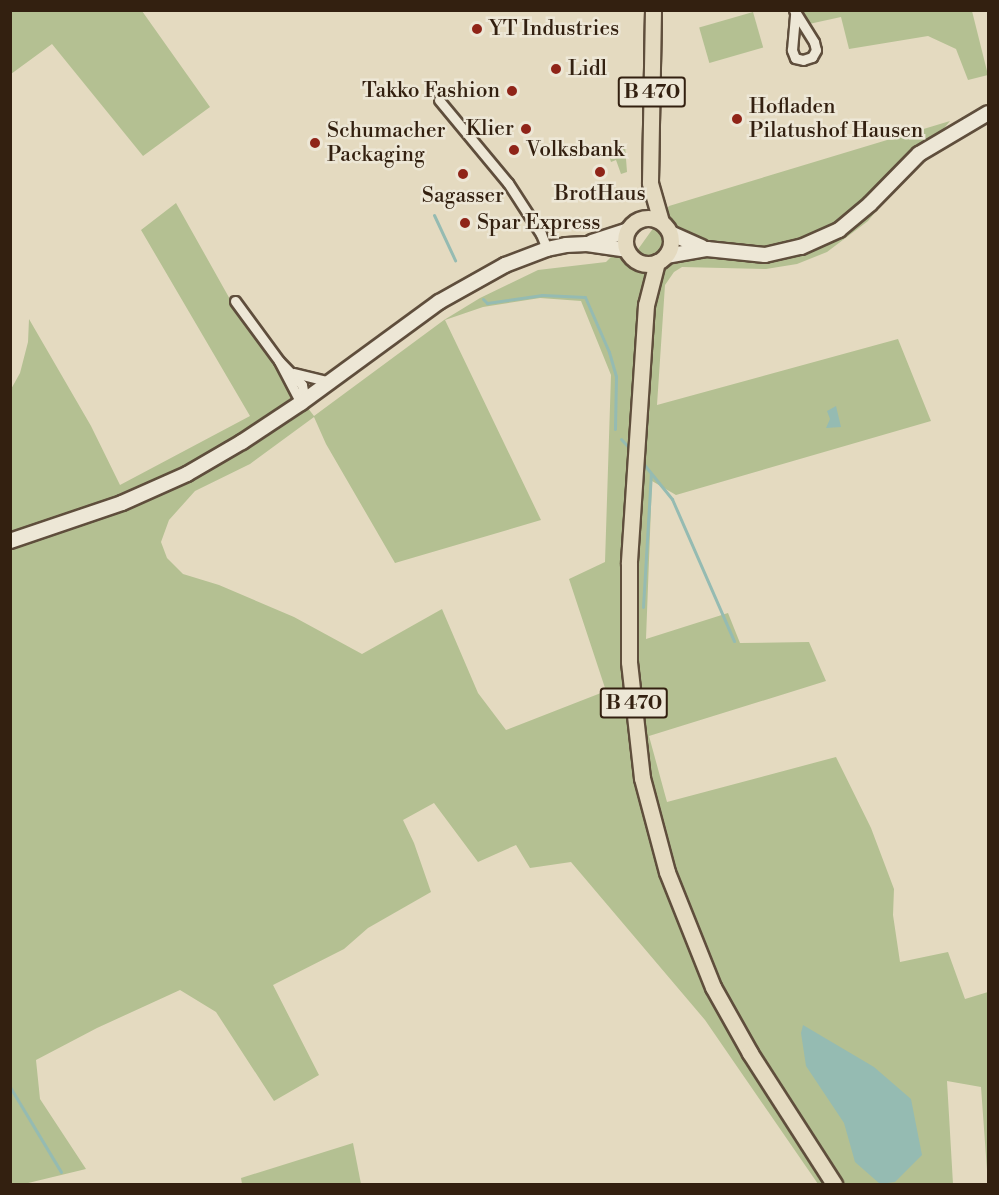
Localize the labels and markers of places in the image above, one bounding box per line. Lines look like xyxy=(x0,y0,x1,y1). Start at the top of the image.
place label: YT Industries xyxy=(489,16,619,42)
marker: YT Industries xyxy=(470,22,484,36)
place label: Lidl xyxy=(568,56,607,82)
marker: Lidl xyxy=(549,62,563,76)
place label: Takko Fashion xyxy=(362,78,500,104)
marker: Takko Fashion xyxy=(505,84,519,98)
place label: Hofladen Pilatushof Hausen xyxy=(749,94,923,144)
marker: Hofladen Pilatushof Hausen xyxy=(730,112,744,126)
place label: Klier xyxy=(466,116,514,142)
place label: Schumacher Packaging xyxy=(327,118,446,168)
marker: Klier xyxy=(519,122,533,136)
marker: Schumacher Packaging xyxy=(308,136,322,150)
place label: Volksbank xyxy=(526,137,624,163)
marker: Volksbank xyxy=(507,143,521,157)
marker: BrotHaus xyxy=(593,165,607,179)
marker: Sagasser xyxy=(456,167,470,181)
place label: BrotHaus xyxy=(554,181,646,207)
place label: Sagasser xyxy=(422,183,504,209)
place label: Spar Express xyxy=(477,210,600,236)
marker: Spar Express xyxy=(458,216,472,230)

